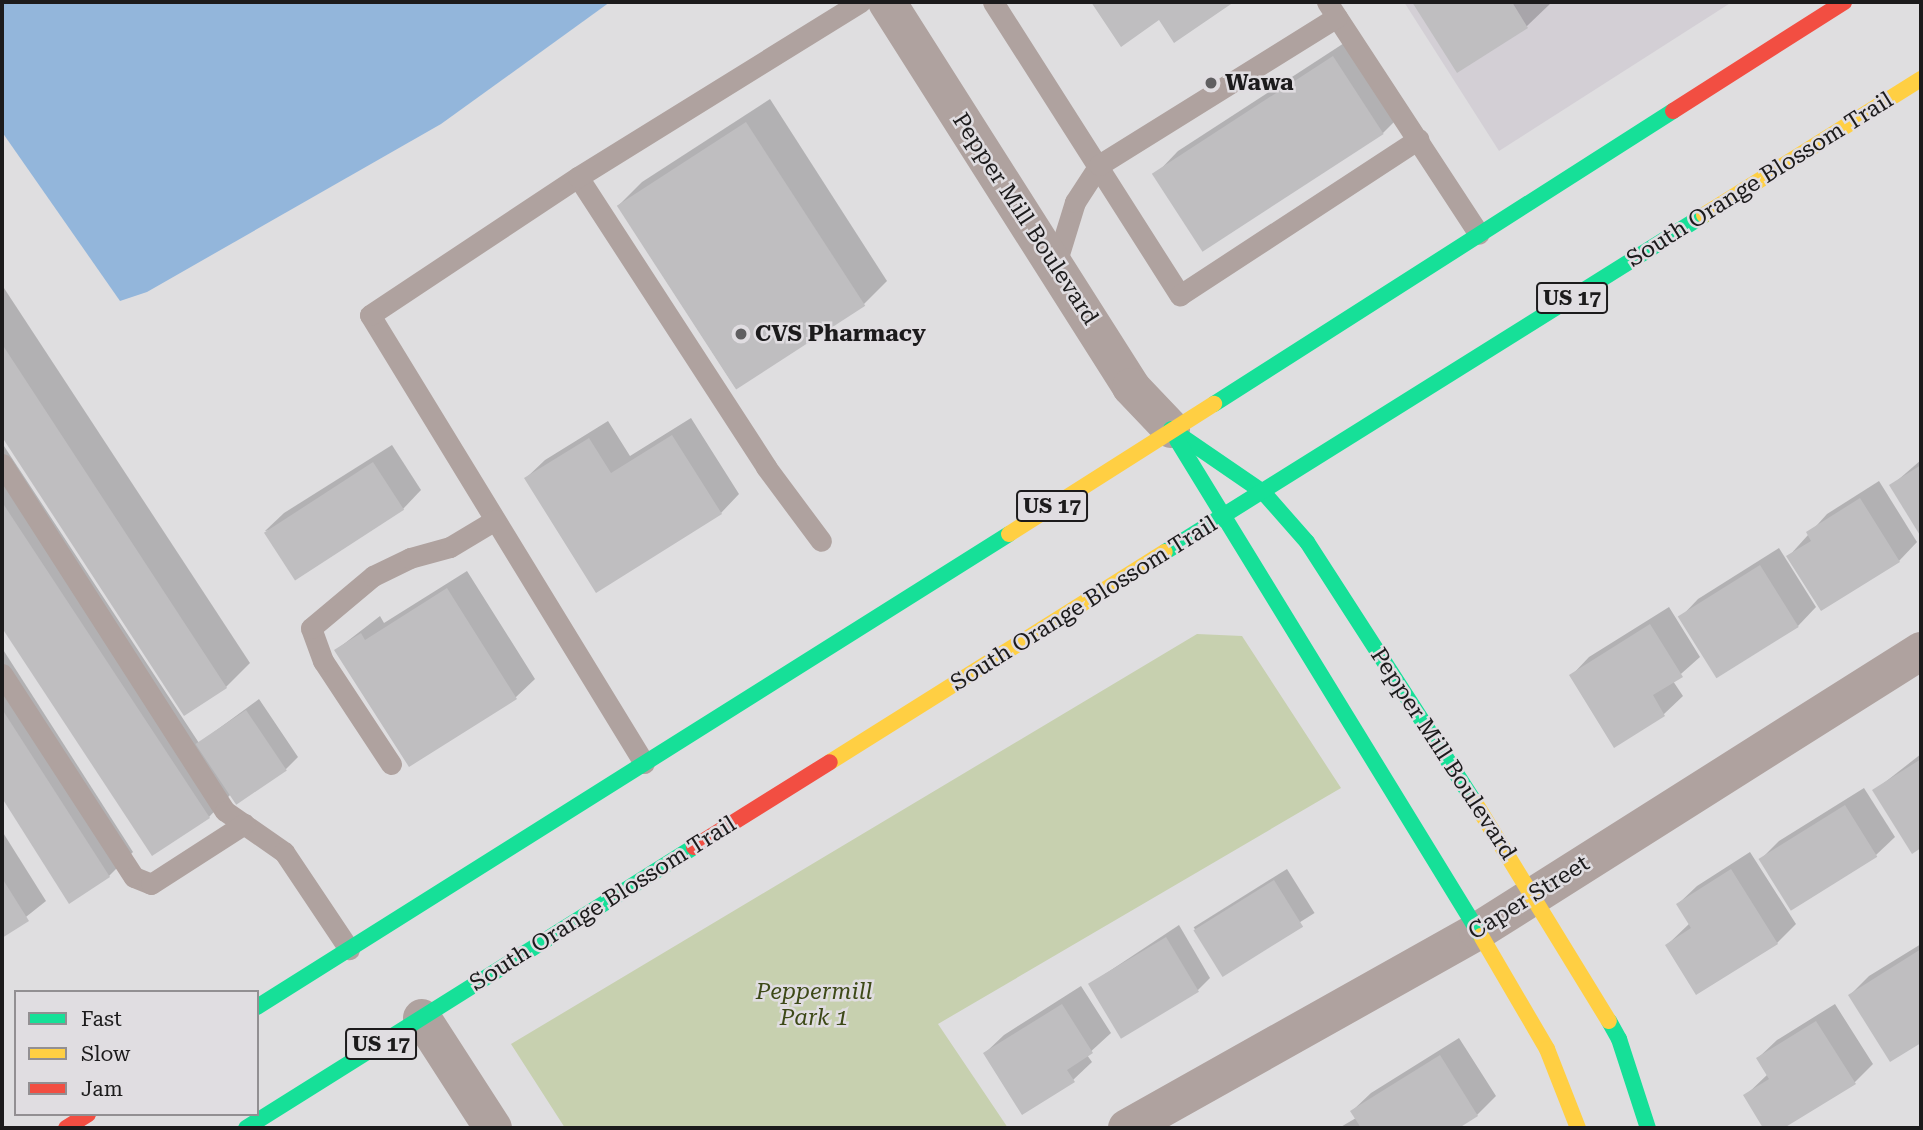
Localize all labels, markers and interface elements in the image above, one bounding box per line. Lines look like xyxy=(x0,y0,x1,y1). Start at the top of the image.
place label: Wawa xyxy=(1225,69,1293,97)
marker: Wawa xyxy=(1203,75,1219,91)
street label: South Orange Blossom Trail xyxy=(1622,87,1898,273)
street label: Pepper Mill Boulevard xyxy=(946,108,1104,330)
road number: US 17 xyxy=(1535,280,1609,316)
place label: CVS Pharmacy xyxy=(755,320,926,348)
marker: CVS Pharmacy xyxy=(733,326,749,342)
road number: US 17 xyxy=(1015,489,1089,524)
street label: South Orange Blossom Trail xyxy=(946,511,1222,697)
street label: Pepper Mill Boulevard xyxy=(1364,643,1522,865)
street label: South Orange Blossom Trail xyxy=(465,811,741,997)
street label: Caper Street xyxy=(1463,850,1595,946)
park label: Peppermill Park 1 xyxy=(756,978,872,1032)
legend xyxy=(14,990,259,1116)
text: Fast xyxy=(81,1007,122,1031)
road number: US 17 xyxy=(344,1026,418,1062)
text: Slow xyxy=(81,1042,130,1066)
text: Jam xyxy=(81,1077,123,1101)

